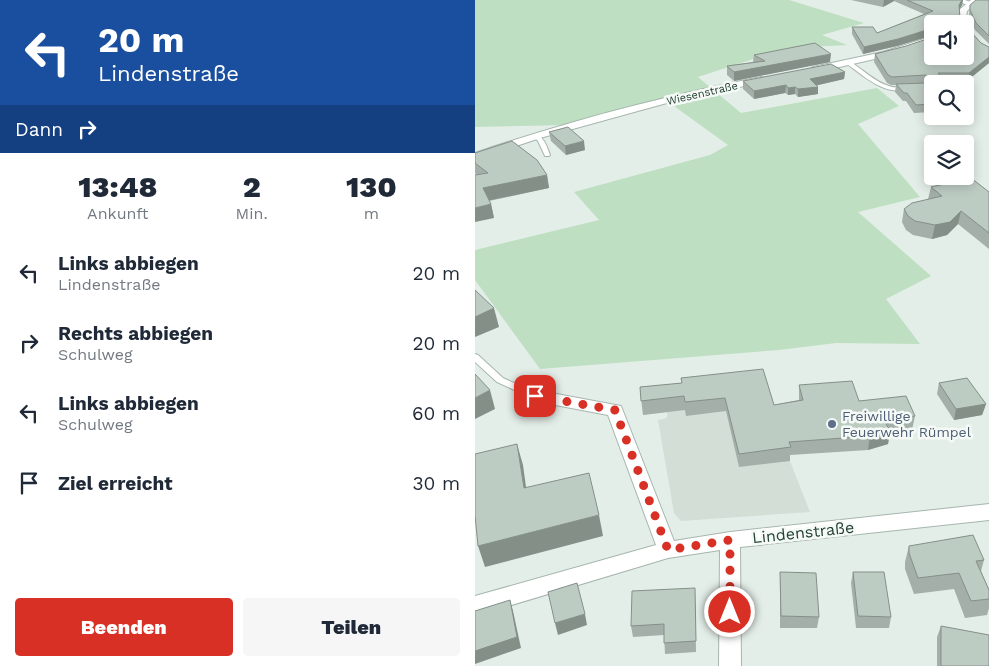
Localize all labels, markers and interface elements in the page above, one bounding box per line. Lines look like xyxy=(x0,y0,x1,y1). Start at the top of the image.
map controls xyxy=(924,15,974,185)
button: sound xyxy=(924,15,974,65)
text: 20 m xyxy=(98,19,184,61)
icon: left xyxy=(15,20,80,85)
text: Lindenstraße xyxy=(98,61,239,86)
button: search xyxy=(924,75,974,125)
street label: Wiesenstraße xyxy=(665,79,739,108)
icon: right xyxy=(73,115,101,143)
text: Dann xyxy=(15,118,63,141)
button: layers xyxy=(924,135,974,185)
text: 13:48 xyxy=(78,169,157,204)
text: 2 xyxy=(243,169,261,204)
text: 130 xyxy=(346,169,397,204)
text: Ankunft xyxy=(87,204,149,223)
text: Min. xyxy=(236,204,268,223)
text: m xyxy=(364,204,379,223)
text: Links abbiegen xyxy=(58,252,199,275)
icon: left xyxy=(15,259,43,287)
text: 20 m xyxy=(413,262,460,285)
text: Lindenstraße xyxy=(58,275,161,294)
text: Rechts abbiegen xyxy=(58,322,213,345)
icon: right xyxy=(15,329,43,357)
text: 20 m xyxy=(413,332,460,355)
text: Schulweg xyxy=(58,345,132,364)
pin xyxy=(514,375,556,417)
icon: arrive xyxy=(521,382,549,410)
text: Links abbiegen xyxy=(58,392,199,415)
icon: left xyxy=(15,399,43,427)
text: 60 m xyxy=(412,402,460,425)
place label: Freiwillige Feuerwehr Rümpel xyxy=(842,408,972,440)
text: Schulweg xyxy=(58,415,132,434)
marker: Freiwillige Feuerwehr Rümpel xyxy=(826,418,838,430)
icon: arrive xyxy=(15,469,43,497)
text: Ziel erreicht xyxy=(58,472,173,495)
text: 30 m xyxy=(413,472,460,495)
street label: Lindenstraße xyxy=(751,518,855,547)
position arrow xyxy=(703,585,755,637)
button: Beenden xyxy=(15,598,233,656)
button: Teilen xyxy=(243,598,460,656)

